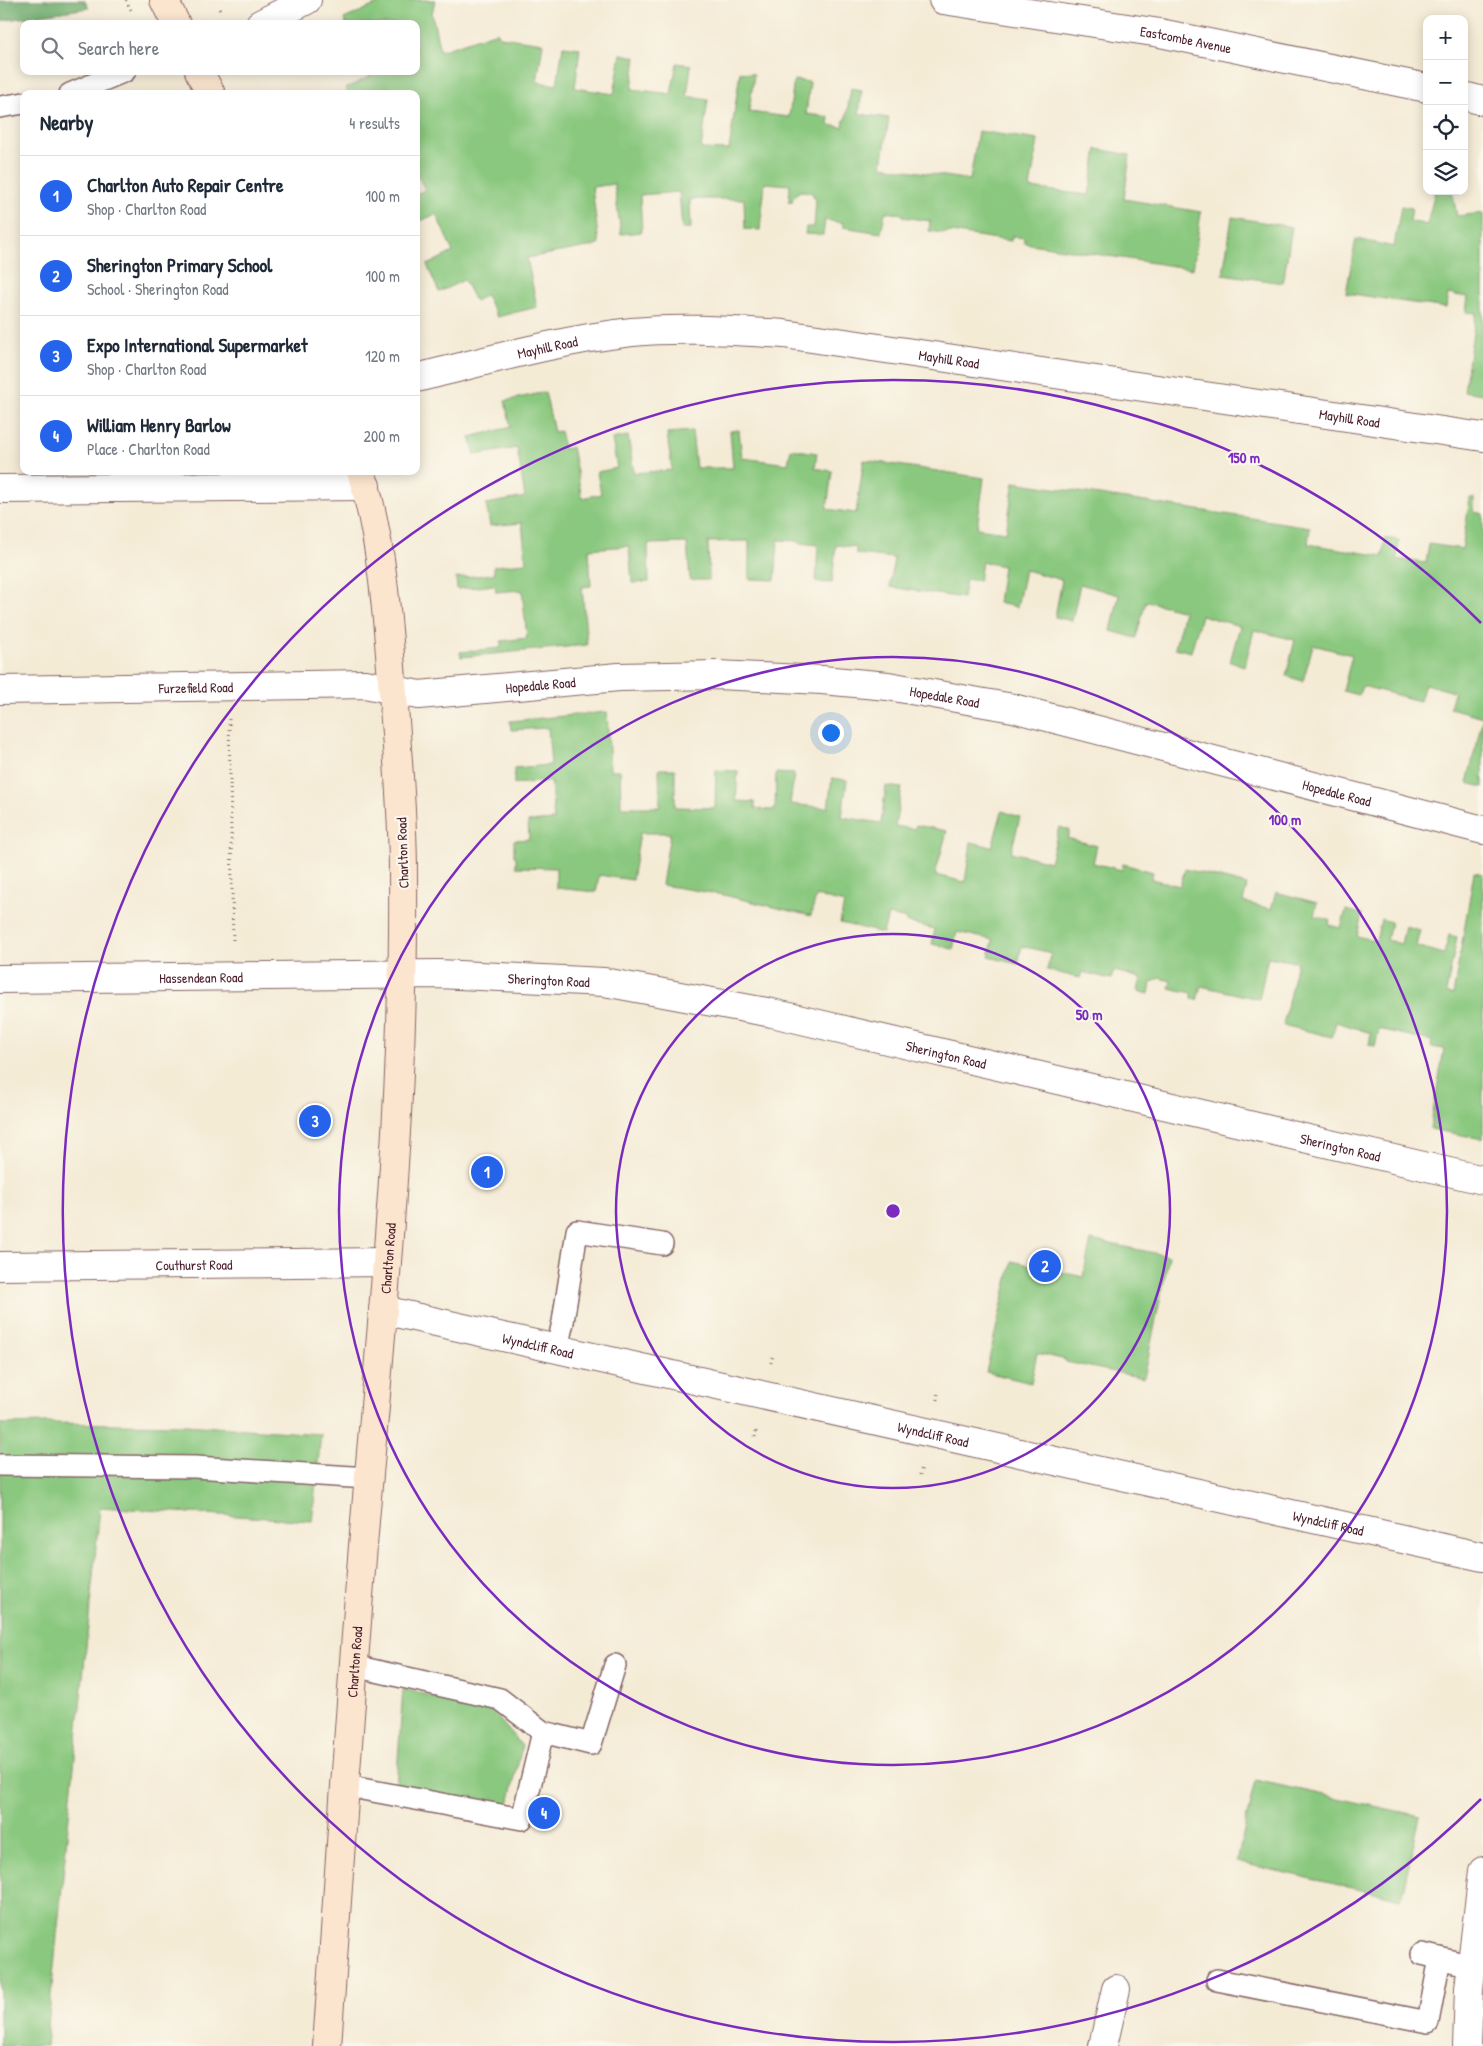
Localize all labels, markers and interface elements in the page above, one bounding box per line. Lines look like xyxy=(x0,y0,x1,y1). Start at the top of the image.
map controls xyxy=(1423,15,1468,195)
button: + xyxy=(1423,15,1468,60)
search box xyxy=(20,20,420,75)
street label: Eastcombe Avenue xyxy=(1139,21,1234,57)
icon: search xyxy=(38,34,66,62)
text: Search here xyxy=(78,35,159,61)
button: − xyxy=(1423,60,1468,105)
button: locate xyxy=(1423,105,1468,150)
text: Nearby xyxy=(40,108,93,137)
text: 4 results xyxy=(349,112,400,134)
button: layers xyxy=(1423,150,1468,195)
text: Charlton Auto Repair Centre xyxy=(87,172,283,198)
text: 1 xyxy=(53,185,59,207)
text: 100 m xyxy=(365,185,400,207)
text: Shop · Charlton Road xyxy=(87,198,206,220)
text: Sherington Primary School xyxy=(87,252,272,278)
text: 2 xyxy=(52,265,60,287)
text: 100 m xyxy=(365,265,400,287)
text: School · Sherington Road xyxy=(87,278,229,300)
street label: Mayhill Road xyxy=(515,331,579,362)
text: Expo International Supermarket xyxy=(87,332,307,358)
street label: Mayhill Road xyxy=(917,344,981,372)
text: 3 xyxy=(52,345,60,367)
text: 120 m xyxy=(365,345,400,367)
text: Shop · Charlton Road xyxy=(87,358,206,380)
street label: Mayhill Road xyxy=(1318,404,1382,431)
text: William Henry Barlow xyxy=(87,412,231,438)
text: 4 xyxy=(53,425,59,447)
text: 200 m xyxy=(364,425,400,447)
text: Place · Charlton Road xyxy=(87,438,210,460)
text: 150 m xyxy=(1228,447,1260,468)
street label: Hopedale Road xyxy=(504,671,577,697)
street label: Furzefield Road xyxy=(158,677,234,697)
street label: Hopedale Road xyxy=(908,681,982,712)
your location xyxy=(818,720,844,746)
street label: Hopedale Road xyxy=(1301,774,1374,810)
text: 100 m xyxy=(1269,809,1301,830)
street label: Charlton Road xyxy=(391,817,413,889)
street label: Hassendean Road xyxy=(159,967,244,987)
street label: Sherington Road xyxy=(507,968,591,991)
text: 50 m xyxy=(1076,1004,1102,1025)
street label: Sherington Road xyxy=(904,1035,989,1073)
pin: 3 xyxy=(299,1102,331,1140)
street label: Sherington Road xyxy=(1298,1128,1383,1165)
pin: 1 xyxy=(471,1153,503,1191)
centre of rings xyxy=(884,1202,902,1220)
street label: Charlton Road xyxy=(375,1222,400,1295)
pin: 2 xyxy=(1029,1247,1061,1285)
street label: Couthurst Road xyxy=(155,1254,233,1274)
street label: Wyndcliff Road xyxy=(501,1328,576,1362)
street label: Wyndcliff Road xyxy=(896,1416,971,1451)
street label: Wyndcliff Road xyxy=(1291,1505,1366,1540)
street label: Charlton Road xyxy=(342,1625,366,1698)
pin: 4 xyxy=(528,1794,560,1832)

